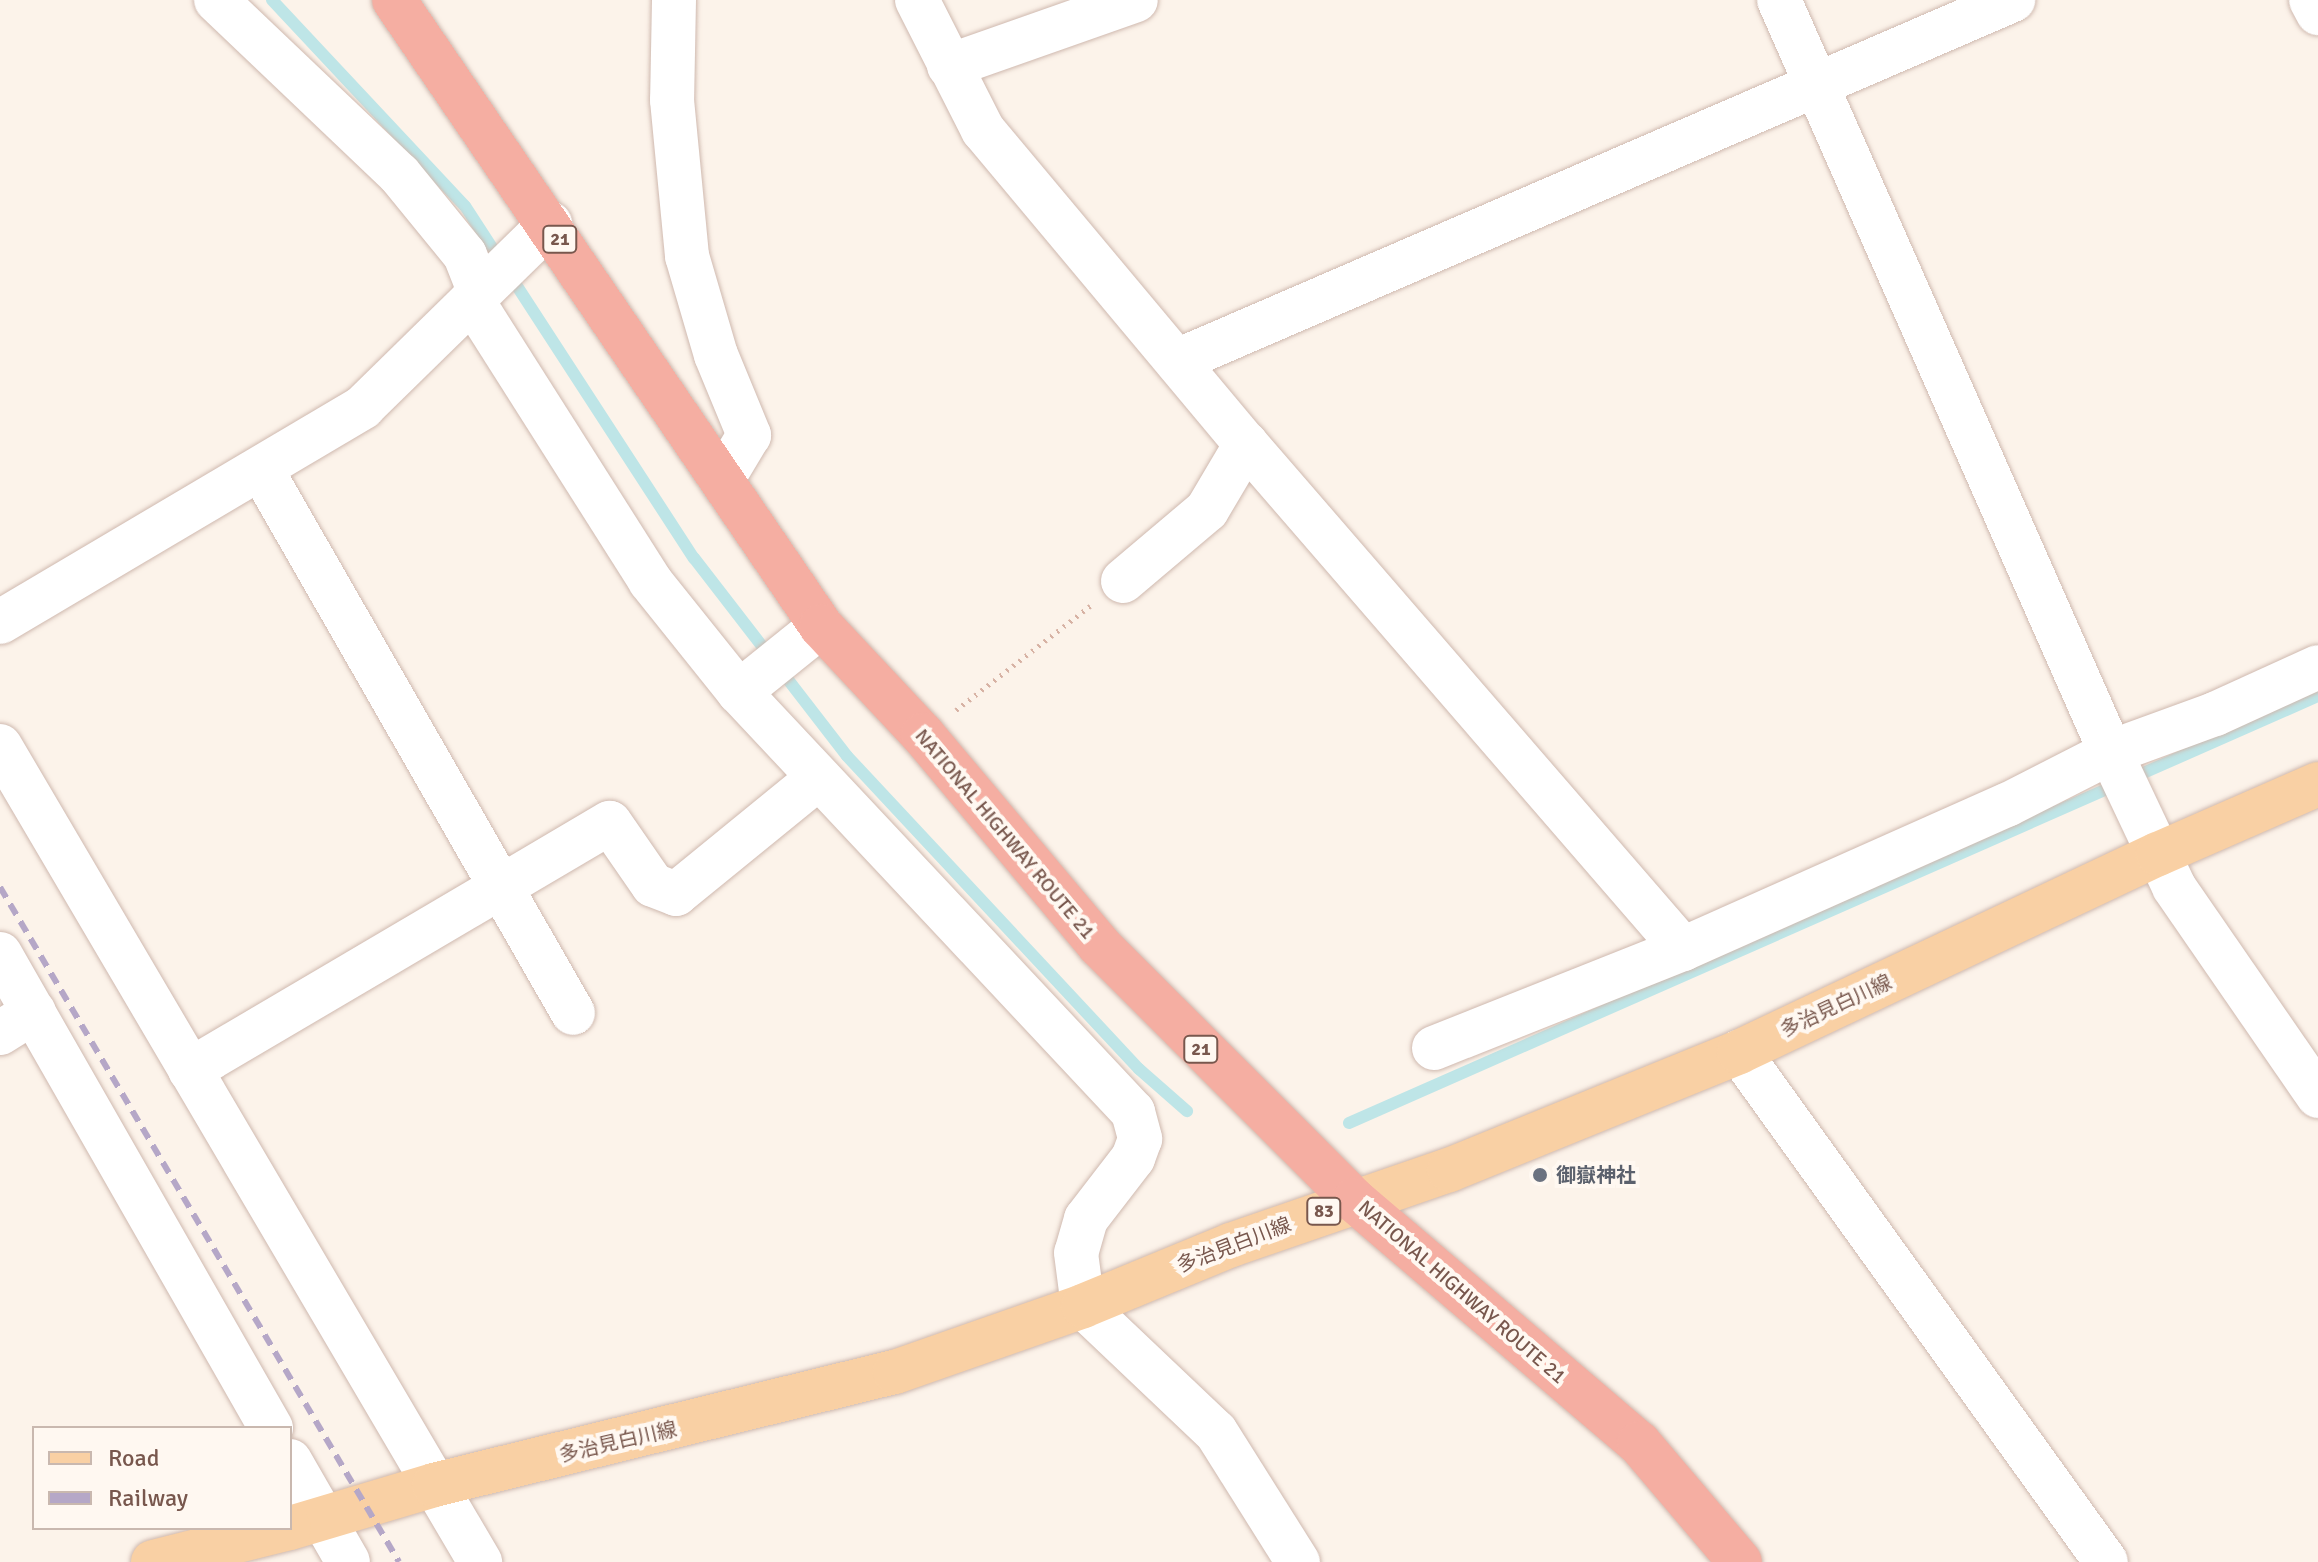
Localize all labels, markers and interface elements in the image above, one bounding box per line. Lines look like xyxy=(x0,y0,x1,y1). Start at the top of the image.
road number: 21 xyxy=(542,225,578,253)
street label: NATIONAL HIGHWAY ROUTE 21 xyxy=(910,724,1100,944)
street label: 多治見白川線 xyxy=(1777,970,1895,1042)
road number: 21 xyxy=(1183,1035,1219,1063)
place label: 御嶽神社 xyxy=(1556,1163,1636,1187)
marker: 御嶽神社 xyxy=(1531,1166,1549,1184)
street label: NATIONAL HIGHWAY ROUTE 21 xyxy=(1353,1195,1571,1389)
road number: 83 xyxy=(1306,1197,1342,1225)
street label: 多治見白川線 xyxy=(1174,1212,1294,1278)
street label: 多治見白川線 xyxy=(557,1417,679,1467)
legend xyxy=(32,1426,292,1530)
text: Road xyxy=(108,1443,159,1473)
text: Railway xyxy=(108,1483,188,1513)

